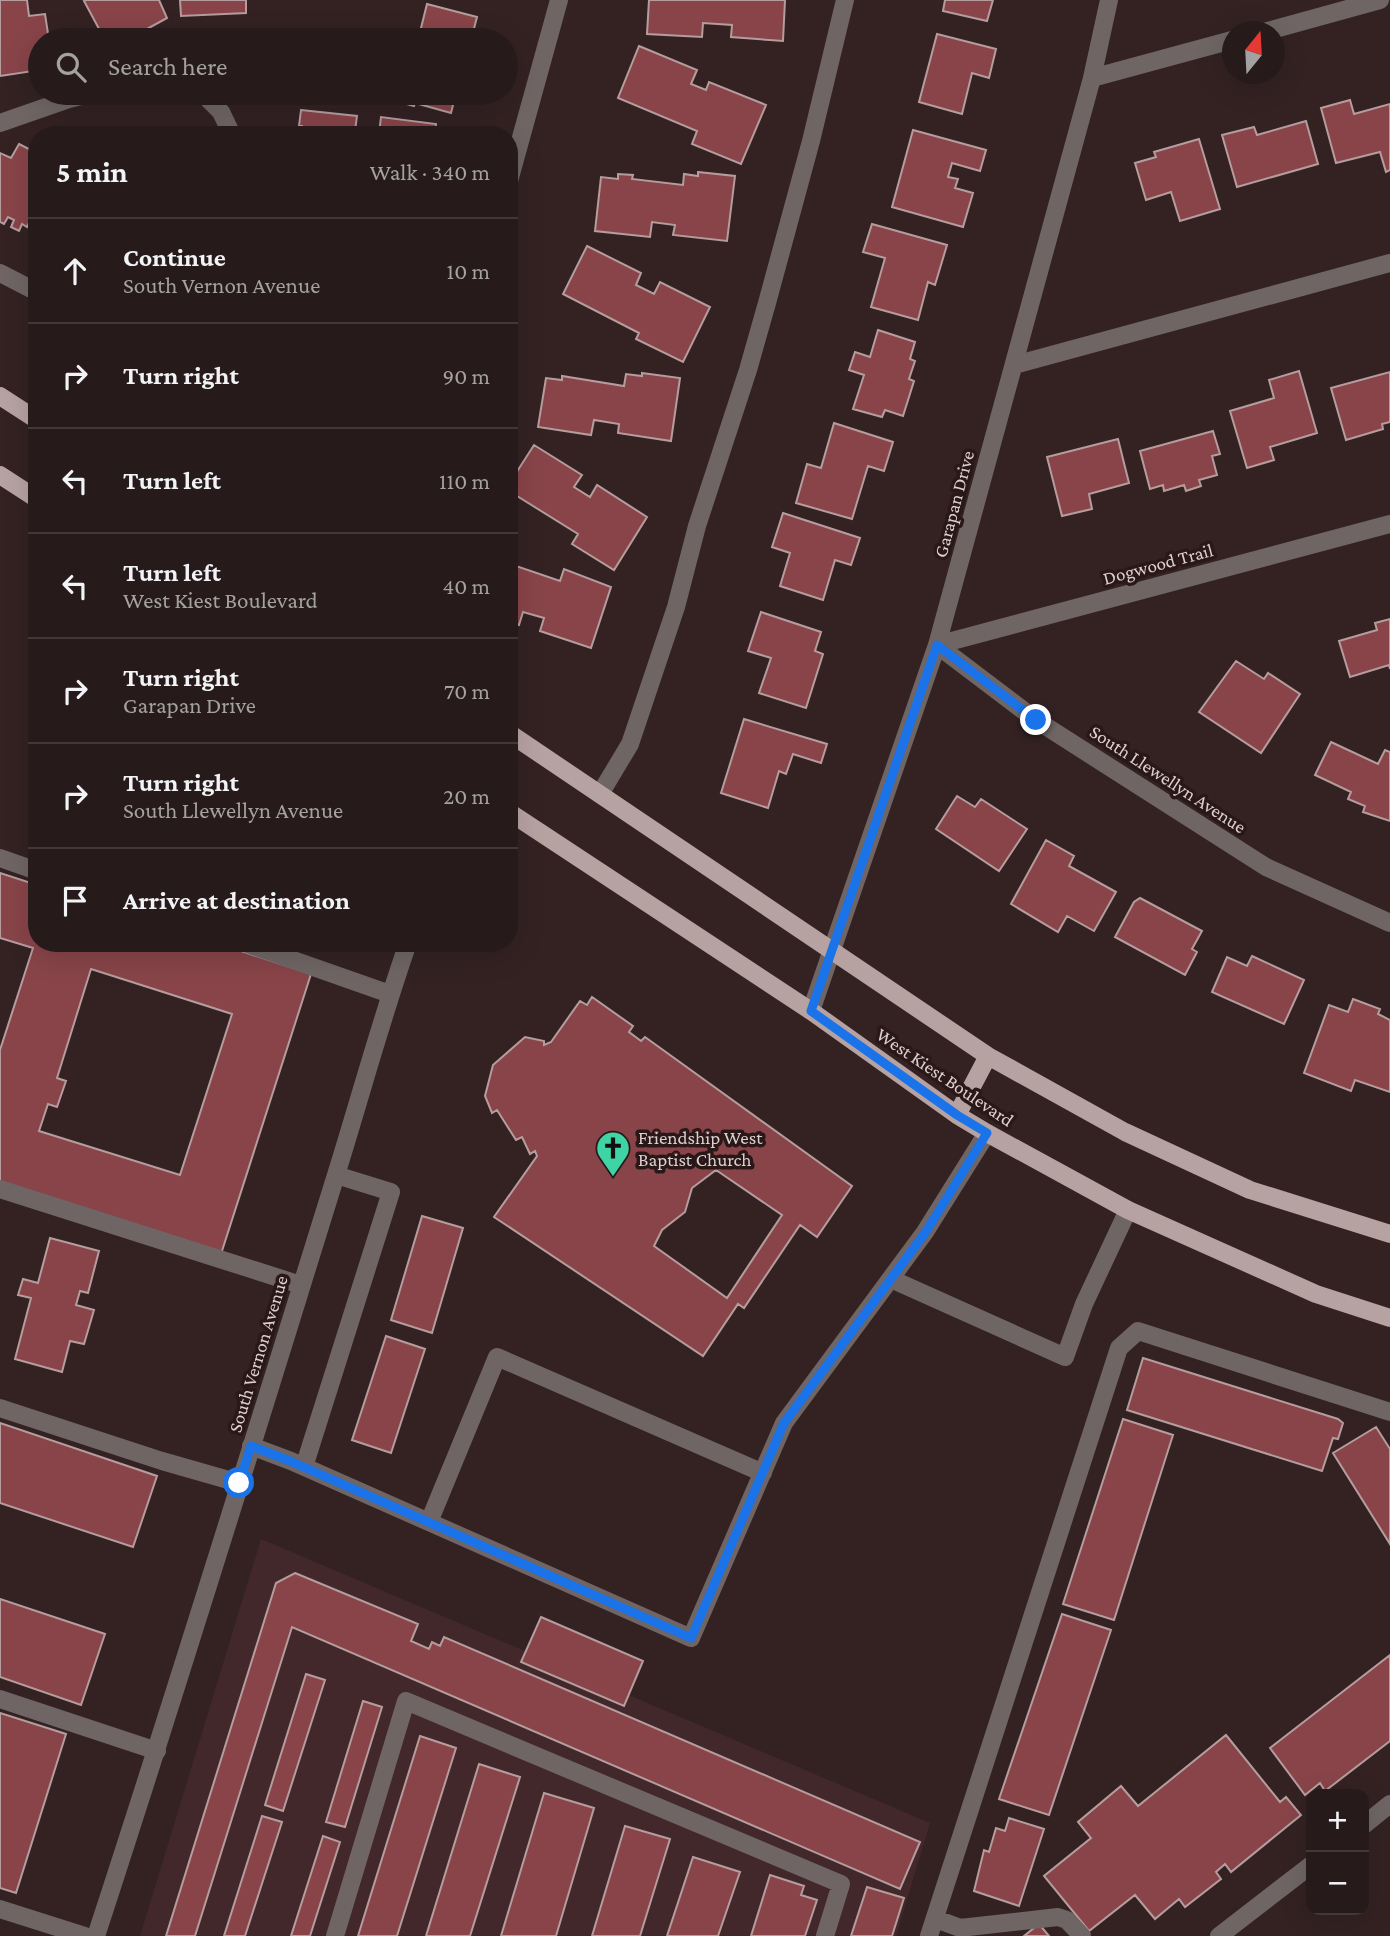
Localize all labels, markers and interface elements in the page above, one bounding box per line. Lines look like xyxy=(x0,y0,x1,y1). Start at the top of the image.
north arrow xyxy=(1222,21,1285,84)
search box xyxy=(28,28,518,105)
icon: search xyxy=(52,48,90,86)
text: Search here xyxy=(108,52,227,81)
text: 5 min xyxy=(56,155,128,188)
text: Walk · 340 m xyxy=(370,159,490,185)
text: Continue xyxy=(123,243,226,272)
icon: ahead xyxy=(56,252,94,290)
text: 10 m xyxy=(447,258,490,284)
text: South Vernon Avenue xyxy=(123,272,320,298)
icon: right xyxy=(56,357,94,395)
text: Turn right xyxy=(123,361,239,390)
text: 90 m xyxy=(443,363,490,389)
street label: Garapan Drive xyxy=(930,448,978,560)
icon: left xyxy=(56,462,94,500)
text: Turn left xyxy=(123,466,221,495)
text: 110 m xyxy=(439,468,490,494)
street label: Dogwood Trail xyxy=(1101,539,1215,589)
text: Turn left xyxy=(123,558,221,587)
icon: left xyxy=(56,567,94,605)
text: 40 m xyxy=(442,573,490,599)
text: West Kiest Boulevard xyxy=(123,587,318,613)
text: Turn right xyxy=(123,663,239,692)
icon: right xyxy=(56,672,94,710)
text: 70 m xyxy=(444,678,490,704)
text: Garapan Drive xyxy=(123,692,256,718)
route end xyxy=(1020,704,1051,735)
street label: South Llewellyn Avenue xyxy=(1086,721,1250,837)
text: Turn right xyxy=(123,768,239,797)
icon: right xyxy=(56,777,94,815)
text: 20 m xyxy=(443,783,490,809)
text: South Llewellyn Avenue xyxy=(123,797,343,823)
icon: arrive xyxy=(56,882,94,920)
text: Arrive at destination xyxy=(123,886,350,915)
street label: West Kiest Boulevard xyxy=(872,1023,1018,1131)
place label: Friendship West Baptist Church xyxy=(638,1127,763,1170)
church icon: Friendship West Baptist Church xyxy=(594,1129,632,1178)
street label: South Vernon Avenue xyxy=(224,1273,292,1435)
route start xyxy=(223,1467,254,1498)
map controls xyxy=(1306,1789,1369,1915)
button: + xyxy=(1306,1789,1369,1852)
button: − xyxy=(1306,1852,1369,1915)

